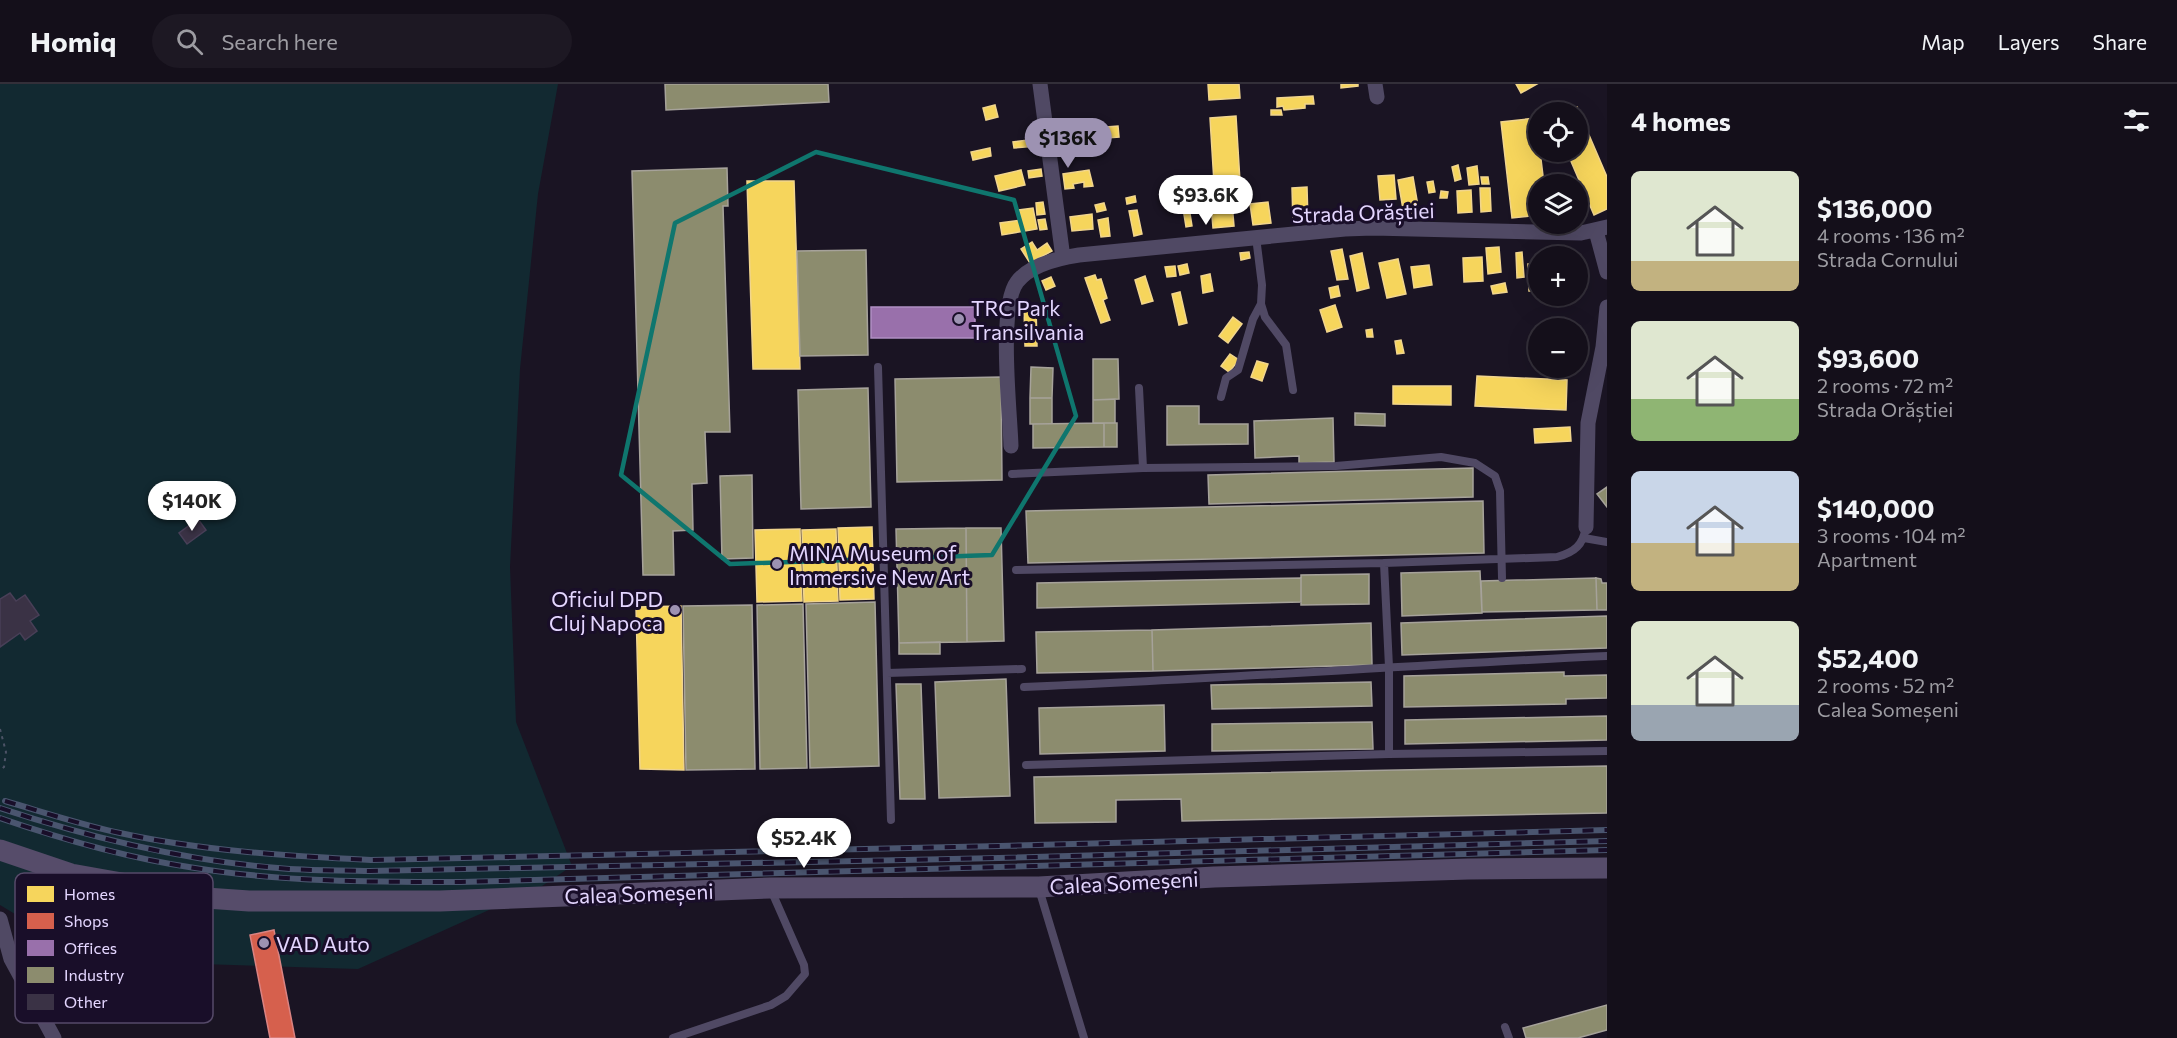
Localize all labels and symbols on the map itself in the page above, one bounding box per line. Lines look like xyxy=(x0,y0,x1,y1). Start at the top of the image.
pin: $136K xyxy=(1026,118,1110,169)
pin: $93.6K xyxy=(1157,175,1255,226)
street label: Strada Orăștiei xyxy=(1291,197,1435,229)
place label: TRC Park Transilvania xyxy=(971,295,1084,344)
marker: TRC Park Transilvania xyxy=(952,312,966,326)
pin: $140K xyxy=(150,481,234,532)
place label: MINA Museum of Immersive New Art xyxy=(789,540,970,589)
marker: MINA Museum of Immersive New Art xyxy=(770,557,784,571)
place label: Oficiul DPD Cluj Napoca xyxy=(549,586,663,635)
marker: Oficiul DPD Cluj Napoca xyxy=(668,603,682,617)
pin: $52.4K xyxy=(755,818,853,869)
street label: Calea Someșeni xyxy=(1049,866,1199,900)
legend xyxy=(15,873,213,1023)
street label: Calea Someșeni xyxy=(564,878,714,910)
text: Homes xyxy=(64,884,115,903)
text: Shops xyxy=(64,911,109,930)
place label: VAD Auto xyxy=(276,931,370,956)
marker: VAD Auto xyxy=(257,936,271,950)
text: Offices xyxy=(64,938,117,957)
text: Industry xyxy=(64,965,124,984)
text: Other xyxy=(64,992,108,1011)

